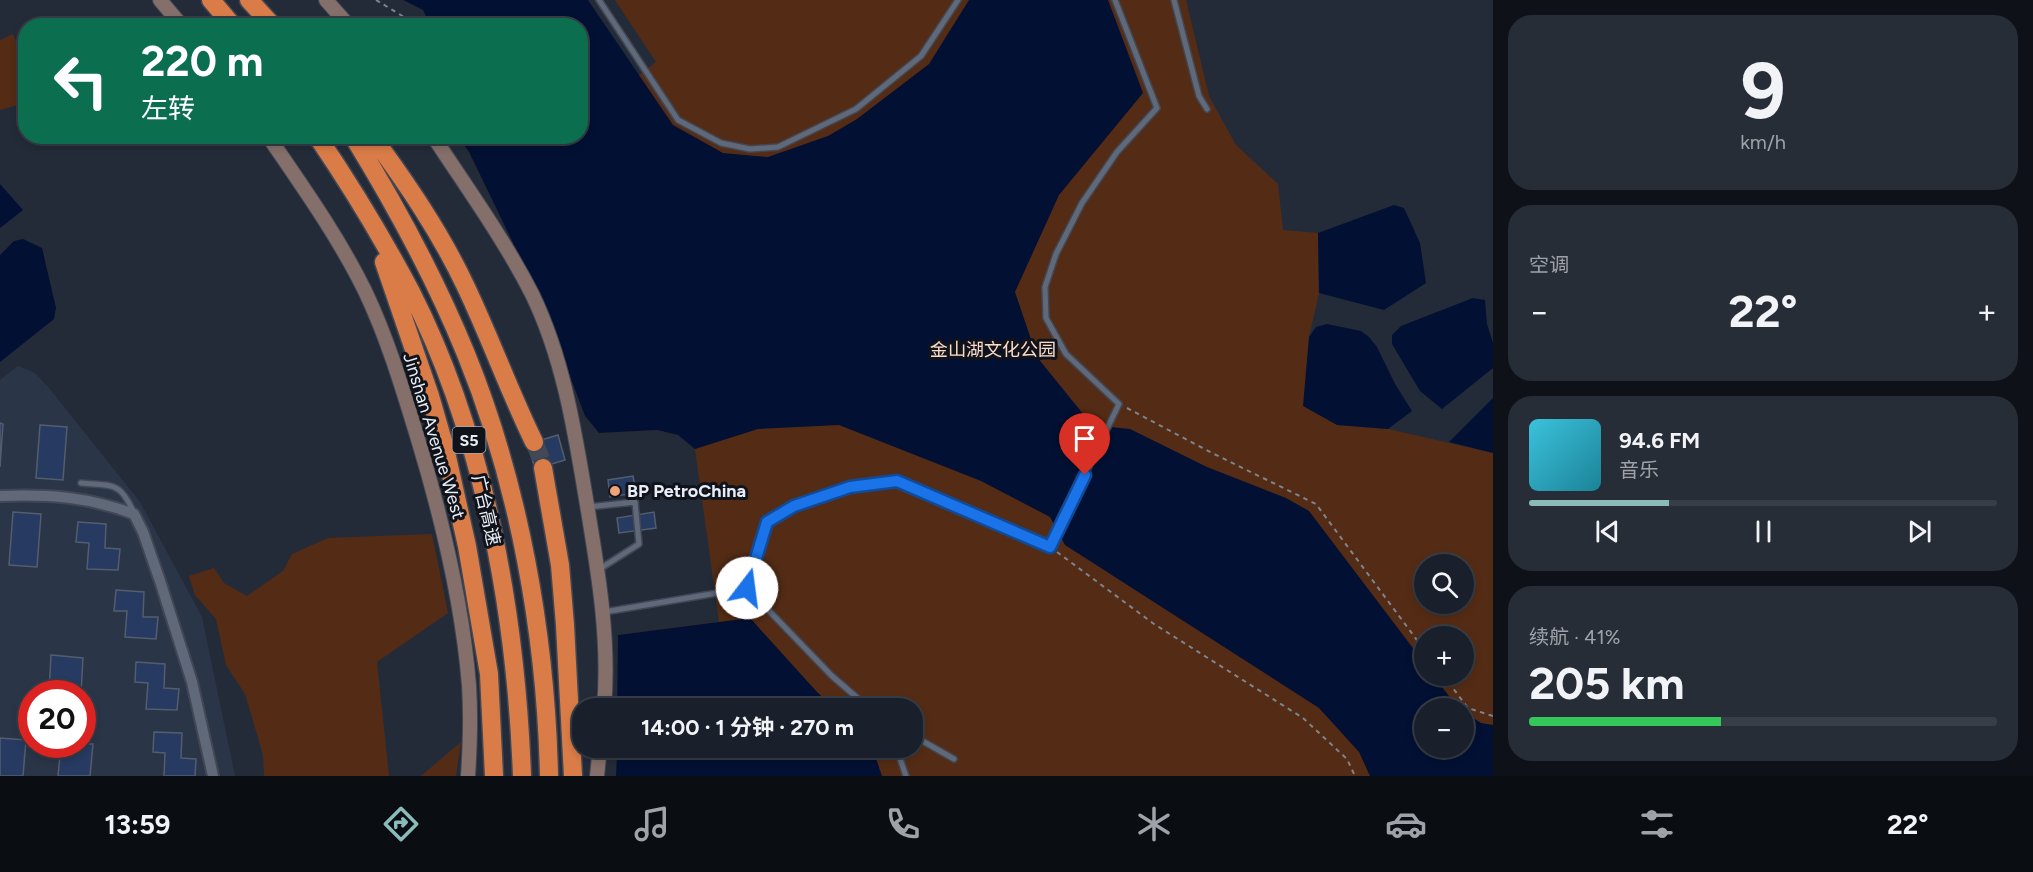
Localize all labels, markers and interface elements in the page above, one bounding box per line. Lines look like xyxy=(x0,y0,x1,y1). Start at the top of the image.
text: 220 m xyxy=(141,36,263,87)
icon: left xyxy=(42,42,120,120)
text: 9 xyxy=(1740,44,1786,138)
text: 左转 xyxy=(141,92,195,125)
text: km/h xyxy=(1740,130,1786,154)
text: 空调 xyxy=(1529,253,1569,277)
text: 22° xyxy=(1728,284,1798,338)
text: − xyxy=(1529,292,1550,331)
text: + xyxy=(1976,292,1997,331)
park label: 金山湖文化公园 xyxy=(930,339,1056,361)
street label: Jinshan Avenue West xyxy=(398,350,470,522)
pin xyxy=(1059,413,1110,475)
icon: arrive xyxy=(1068,422,1101,455)
road number: S5 xyxy=(452,427,486,453)
text: 94.6 FM xyxy=(1619,427,1700,454)
text: 音乐 xyxy=(1619,458,1659,482)
street label: 广台高速 xyxy=(467,472,505,548)
place label: BP PetroChina xyxy=(627,480,746,502)
marker: BP PetroChina xyxy=(608,484,622,498)
icon: previous xyxy=(1591,515,1624,548)
icon: pause xyxy=(1747,515,1780,548)
icon: next xyxy=(1903,515,1936,548)
map controls xyxy=(1414,554,1474,758)
button: search xyxy=(1414,554,1474,614)
position arrow xyxy=(715,556,779,620)
text: 续航 · 41% xyxy=(1529,625,1620,649)
button: + xyxy=(1414,626,1474,686)
text: 205 km xyxy=(1529,656,1685,710)
speed limit sign: 20 xyxy=(18,680,96,758)
button: − xyxy=(1414,698,1474,758)
text: 14:00 · 1 分钟 · 270 m xyxy=(641,714,854,741)
icon: directions xyxy=(380,803,422,845)
icon: music xyxy=(631,803,673,845)
icon: phone xyxy=(882,803,924,845)
icon: climate xyxy=(1133,803,1175,845)
icon: car xyxy=(1385,803,1427,845)
icon: filters xyxy=(1636,803,1678,845)
text: 13:59 xyxy=(105,808,170,841)
text: 22° xyxy=(1887,808,1928,841)

